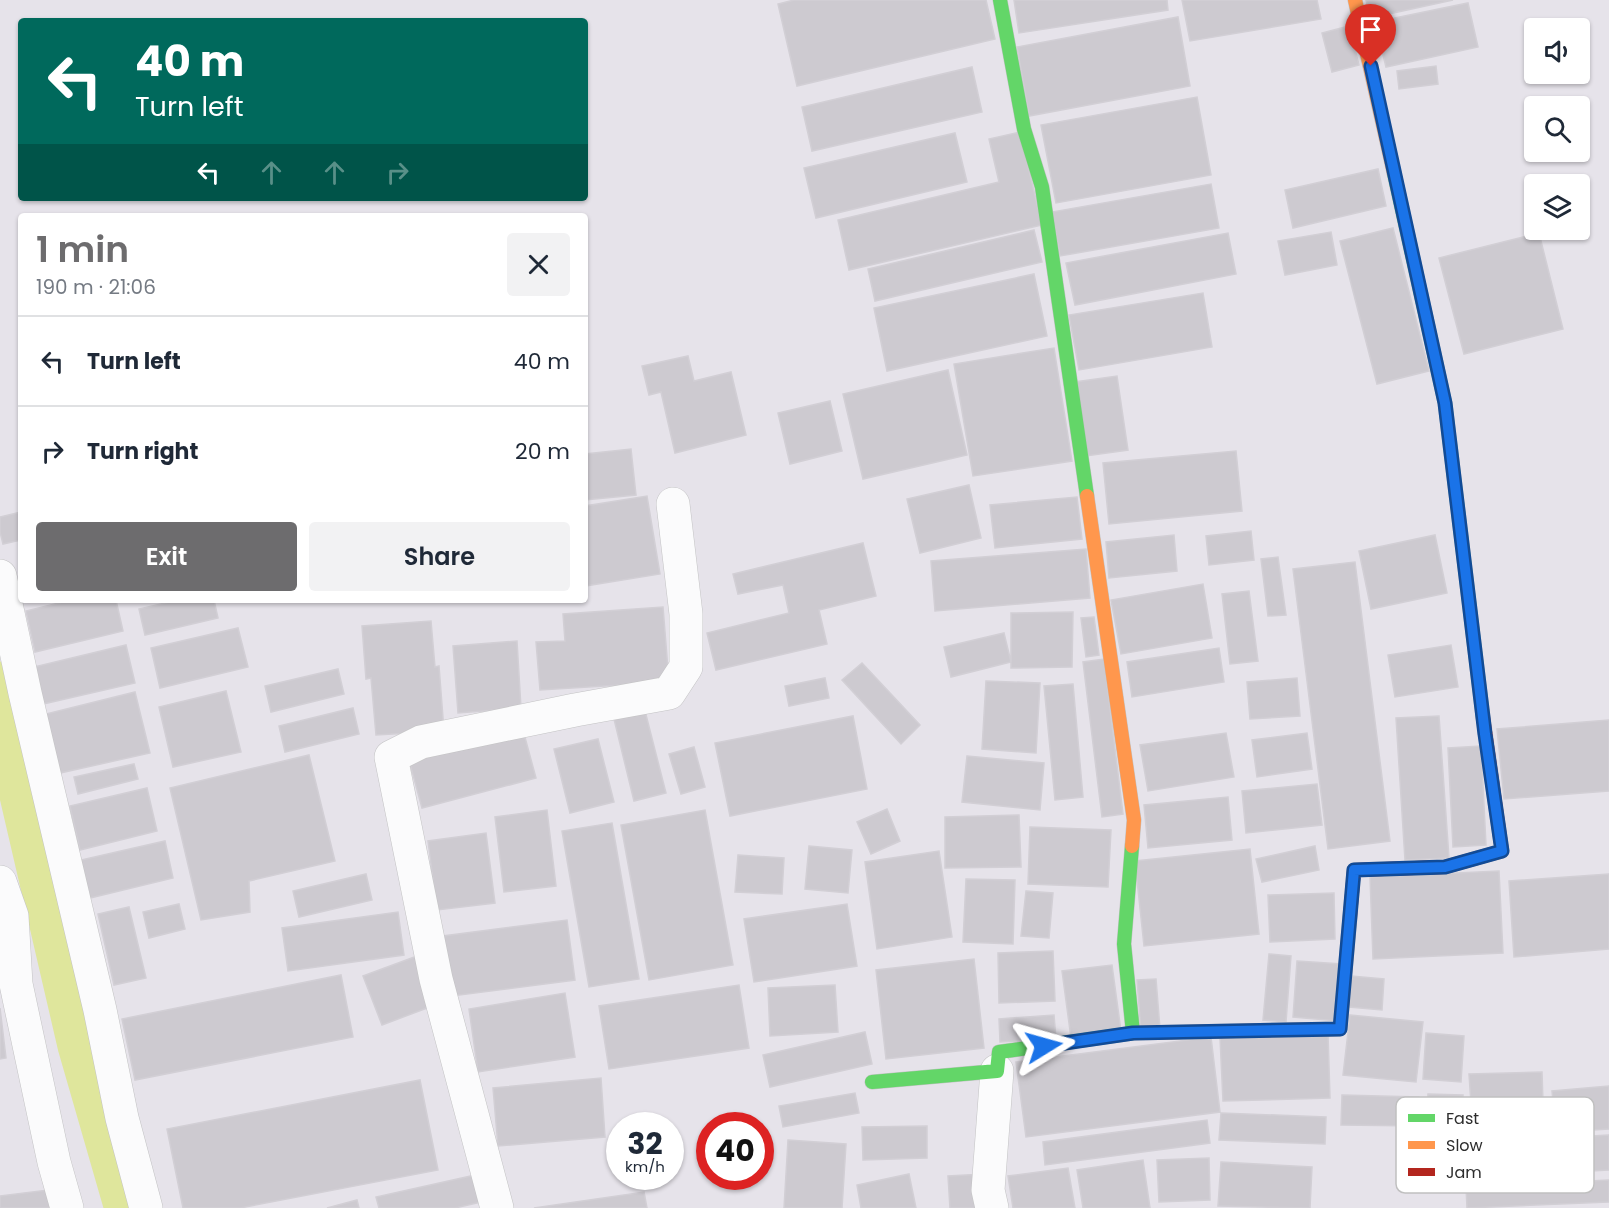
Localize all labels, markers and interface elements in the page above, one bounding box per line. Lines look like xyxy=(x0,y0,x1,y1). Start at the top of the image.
pin xyxy=(1345,4,1396,66)
icon: arrive xyxy=(1354,13,1387,46)
map controls xyxy=(1524,18,1590,240)
button: sound xyxy=(1524,18,1590,84)
text: 40 m xyxy=(135,32,244,91)
icon: left xyxy=(36,42,114,120)
text: Turn left xyxy=(135,88,244,125)
button: search xyxy=(1524,96,1590,162)
icon: left xyxy=(192,156,225,189)
icon: ahead xyxy=(255,156,288,189)
icon: ahead xyxy=(318,156,351,189)
icon: right xyxy=(381,156,414,189)
button: layers xyxy=(1524,174,1590,240)
text: 1 min xyxy=(36,224,129,275)
button: close xyxy=(507,233,570,296)
text: 190 m · 21:06 xyxy=(36,273,156,301)
icon: left xyxy=(36,345,69,378)
text: Turn left xyxy=(87,346,181,377)
text: 40 m xyxy=(514,346,570,377)
icon: right xyxy=(36,435,69,468)
text: Turn right xyxy=(87,436,198,467)
text: 20 m xyxy=(515,436,570,467)
button: Exit xyxy=(36,522,297,591)
button: Share xyxy=(309,522,570,591)
position arrow xyxy=(1012,1014,1076,1078)
legend xyxy=(1396,1097,1594,1193)
text: Fast xyxy=(1446,1107,1479,1130)
speed limit sign: 40 xyxy=(696,1112,774,1190)
text: 32 xyxy=(627,1122,663,1165)
text: Slow xyxy=(1446,1134,1483,1157)
text: km/h xyxy=(625,1156,665,1177)
text: Jam xyxy=(1446,1161,1482,1184)

